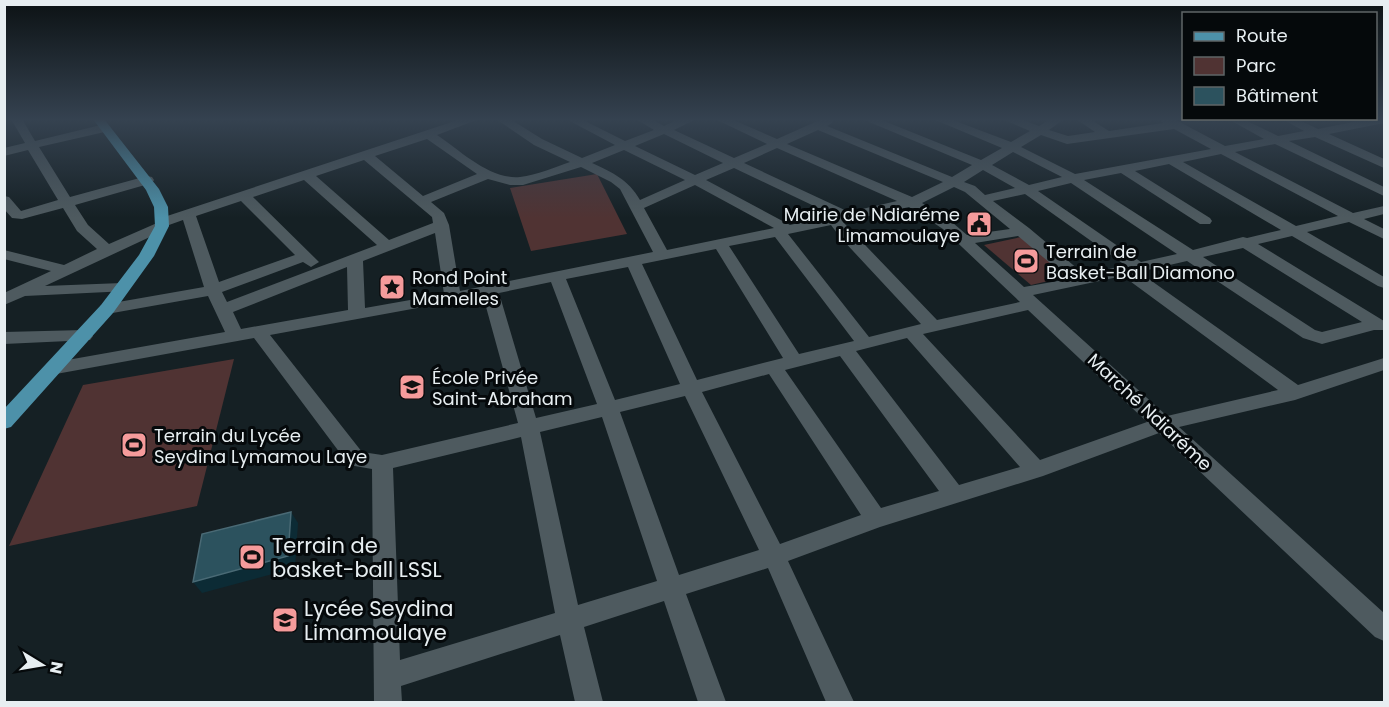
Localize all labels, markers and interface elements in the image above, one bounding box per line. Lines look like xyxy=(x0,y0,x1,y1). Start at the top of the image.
legend xyxy=(1182,12,1377,120)
text: Route xyxy=(1236,23,1288,48)
text: Parc xyxy=(1236,53,1276,78)
text: Bâtiment xyxy=(1236,83,1318,108)
place label: Mairie de Ndiaréme Limamoulaye xyxy=(784,202,960,248)
public building icon: Mairie de Ndiaréme Limamoulaye xyxy=(964,209,994,239)
place label: Terrain de Basket-Ball Diamono xyxy=(1046,239,1235,285)
sports icon: Terrain de Basket-Ball Diamono xyxy=(1011,246,1041,276)
place label: Rond Point Mamelles xyxy=(412,265,507,311)
place icon: Rond Point Mamelles xyxy=(377,272,407,302)
street label: Marché Ndiaréme xyxy=(1082,348,1218,476)
place label: École Privée Saint-Abraham xyxy=(432,365,573,411)
school or university icon: École Privée Saint-Abraham xyxy=(397,372,427,402)
place label: Terrain du Lycée Seydina Lymamou Laye xyxy=(154,423,367,469)
sports icon: Terrain du Lycée Seydina Lymamou Laye xyxy=(119,430,149,460)
place label: Terrain de basket-ball LSSL xyxy=(272,531,442,584)
sports icon: Terrain de basket-ball LSSL xyxy=(237,542,267,572)
place label: Lycée Seydina Limamoulaye xyxy=(304,594,453,647)
school or university icon: Lycée Seydina Limamoulaye xyxy=(270,605,300,635)
north arrow xyxy=(12,635,72,695)
text: N xyxy=(44,660,69,676)

